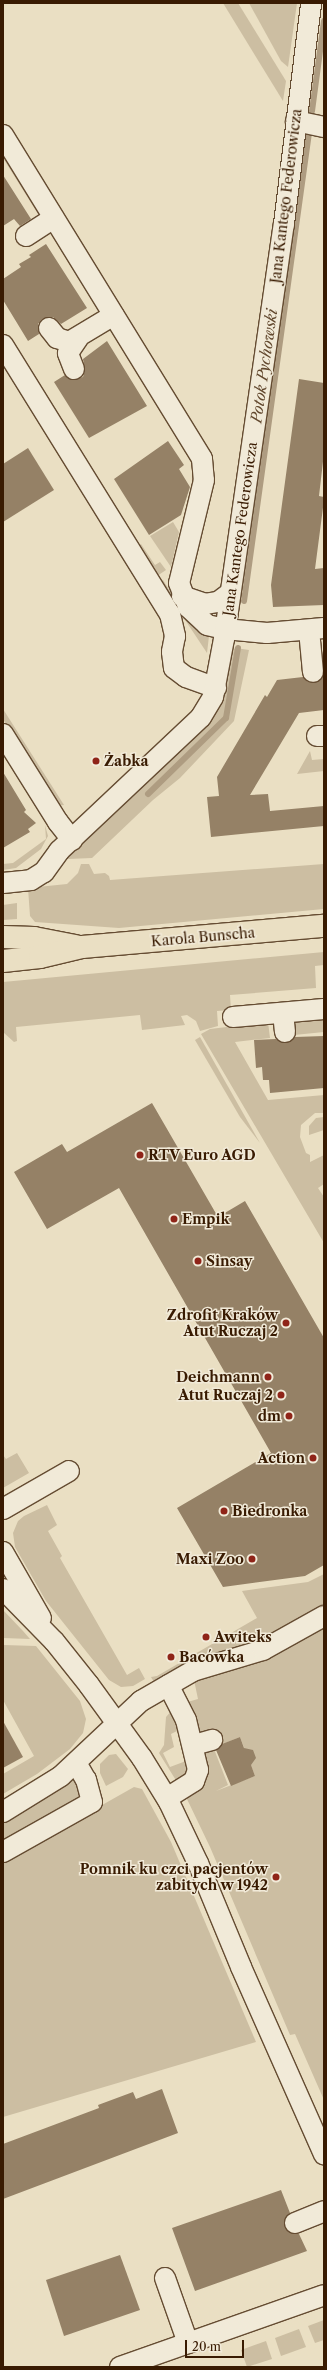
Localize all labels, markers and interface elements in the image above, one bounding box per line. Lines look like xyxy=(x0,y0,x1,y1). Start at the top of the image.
street label: Jana Kantego Federowicza xyxy=(267,108,305,284)
water label: Potok Pychowski xyxy=(247,308,281,424)
street label: Jana Kantego Federowicza xyxy=(219,441,261,617)
place label: Żabka xyxy=(104,753,148,769)
marker: Żabka xyxy=(91,756,101,766)
street label: Karola Bunscha xyxy=(150,924,256,950)
place label: RTV Euro AGD xyxy=(148,1147,257,1163)
marker: RTV Euro AGD xyxy=(135,1150,145,1160)
place label: Empik xyxy=(182,1211,230,1227)
marker: Empik xyxy=(169,1214,179,1224)
place label: Sinsay xyxy=(206,1253,252,1269)
marker: Sinsay xyxy=(193,1256,203,1266)
place label: Zdrofit Kraków Atut Ruczaj 2 xyxy=(167,1307,278,1340)
marker: Zdrofit Kraków Atut Ruczaj 2 xyxy=(281,1318,291,1328)
place label: Deichmann xyxy=(176,1369,260,1385)
marker: Deichmann xyxy=(263,1372,273,1382)
place label: Atut Ruczaj 2 xyxy=(178,1387,273,1403)
marker: Atut Ruczaj 2 xyxy=(276,1390,286,1400)
place label: dm xyxy=(258,1408,281,1424)
marker: dm xyxy=(284,1411,294,1421)
place label: Action xyxy=(258,1450,305,1466)
marker: Action xyxy=(308,1453,318,1463)
place label: Biedronka xyxy=(232,1503,307,1519)
marker: Biedronka xyxy=(219,1506,229,1516)
place label: Maxi Zoo xyxy=(176,1551,244,1567)
marker: Maxi Zoo xyxy=(247,1554,257,1564)
place label: Awiteks xyxy=(214,1629,272,1645)
marker: Awiteks xyxy=(201,1632,211,1642)
place label: Bacówka xyxy=(179,1649,244,1665)
marker: Bacówka xyxy=(166,1652,176,1662)
place label: Pomnik ku czci pacjentów zabitych w 1942 xyxy=(80,1861,268,1894)
marker: Pomnik ku czci pacjentów zabitych w 1942 xyxy=(271,1872,281,1882)
scale bar xyxy=(187,2332,246,2358)
text: 20 m xyxy=(192,2339,221,2354)

